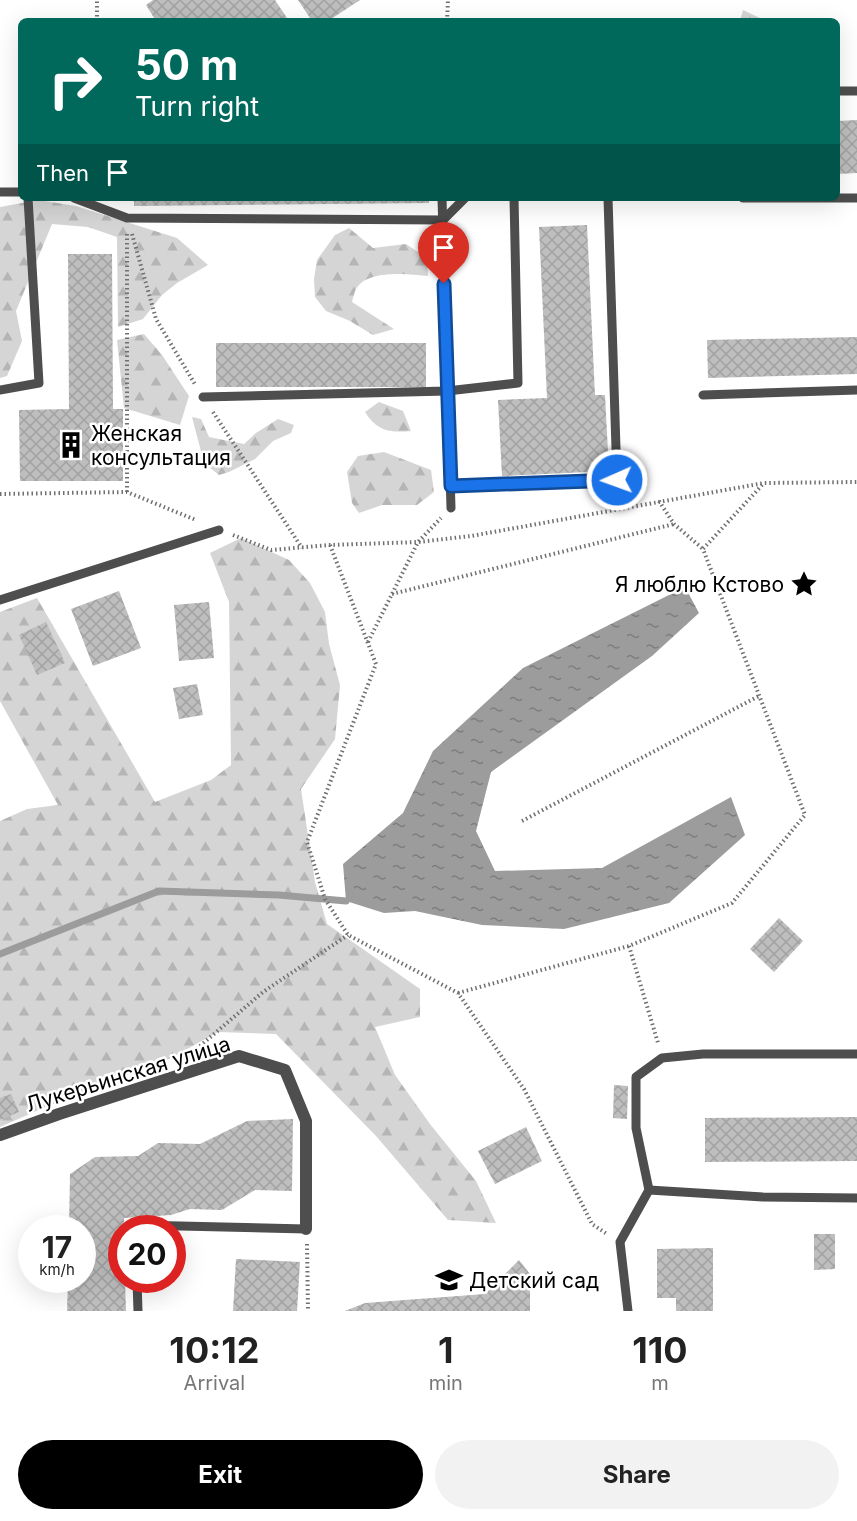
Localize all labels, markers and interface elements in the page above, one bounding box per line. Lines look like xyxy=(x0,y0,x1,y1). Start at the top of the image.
text: 50 m xyxy=(135,39,238,90)
icon: right xyxy=(36,42,114,120)
text: Turn right xyxy=(135,90,259,123)
icon: arrive xyxy=(101,156,134,189)
text: Then xyxy=(36,160,89,186)
pin xyxy=(418,222,469,284)
icon: arrive xyxy=(427,231,460,264)
place label: Женская консультация xyxy=(91,421,231,470)
building icon: Женская консультация xyxy=(56,430,86,460)
position arrow xyxy=(585,448,649,512)
place icon: Я люблю Кстово xyxy=(789,569,819,599)
place label: Я люблю Кстово xyxy=(615,572,784,597)
street label: Лукерьинская улица xyxy=(23,1031,233,1117)
speed limit sign: 20 xyxy=(108,1215,186,1293)
text: 17 xyxy=(42,1229,72,1265)
text: km/h xyxy=(39,1260,75,1279)
school or university icon: Детский сад xyxy=(434,1265,464,1295)
place label: Детский сад xyxy=(469,1268,599,1293)
text: 10:12 xyxy=(169,1328,259,1372)
text: 1 xyxy=(438,1328,454,1372)
text: 110 xyxy=(632,1328,688,1372)
text: Arrival xyxy=(184,1371,245,1395)
text: min xyxy=(429,1371,463,1395)
text: m xyxy=(651,1371,669,1395)
button: Exit xyxy=(18,1440,423,1509)
button: Share xyxy=(435,1440,839,1509)

